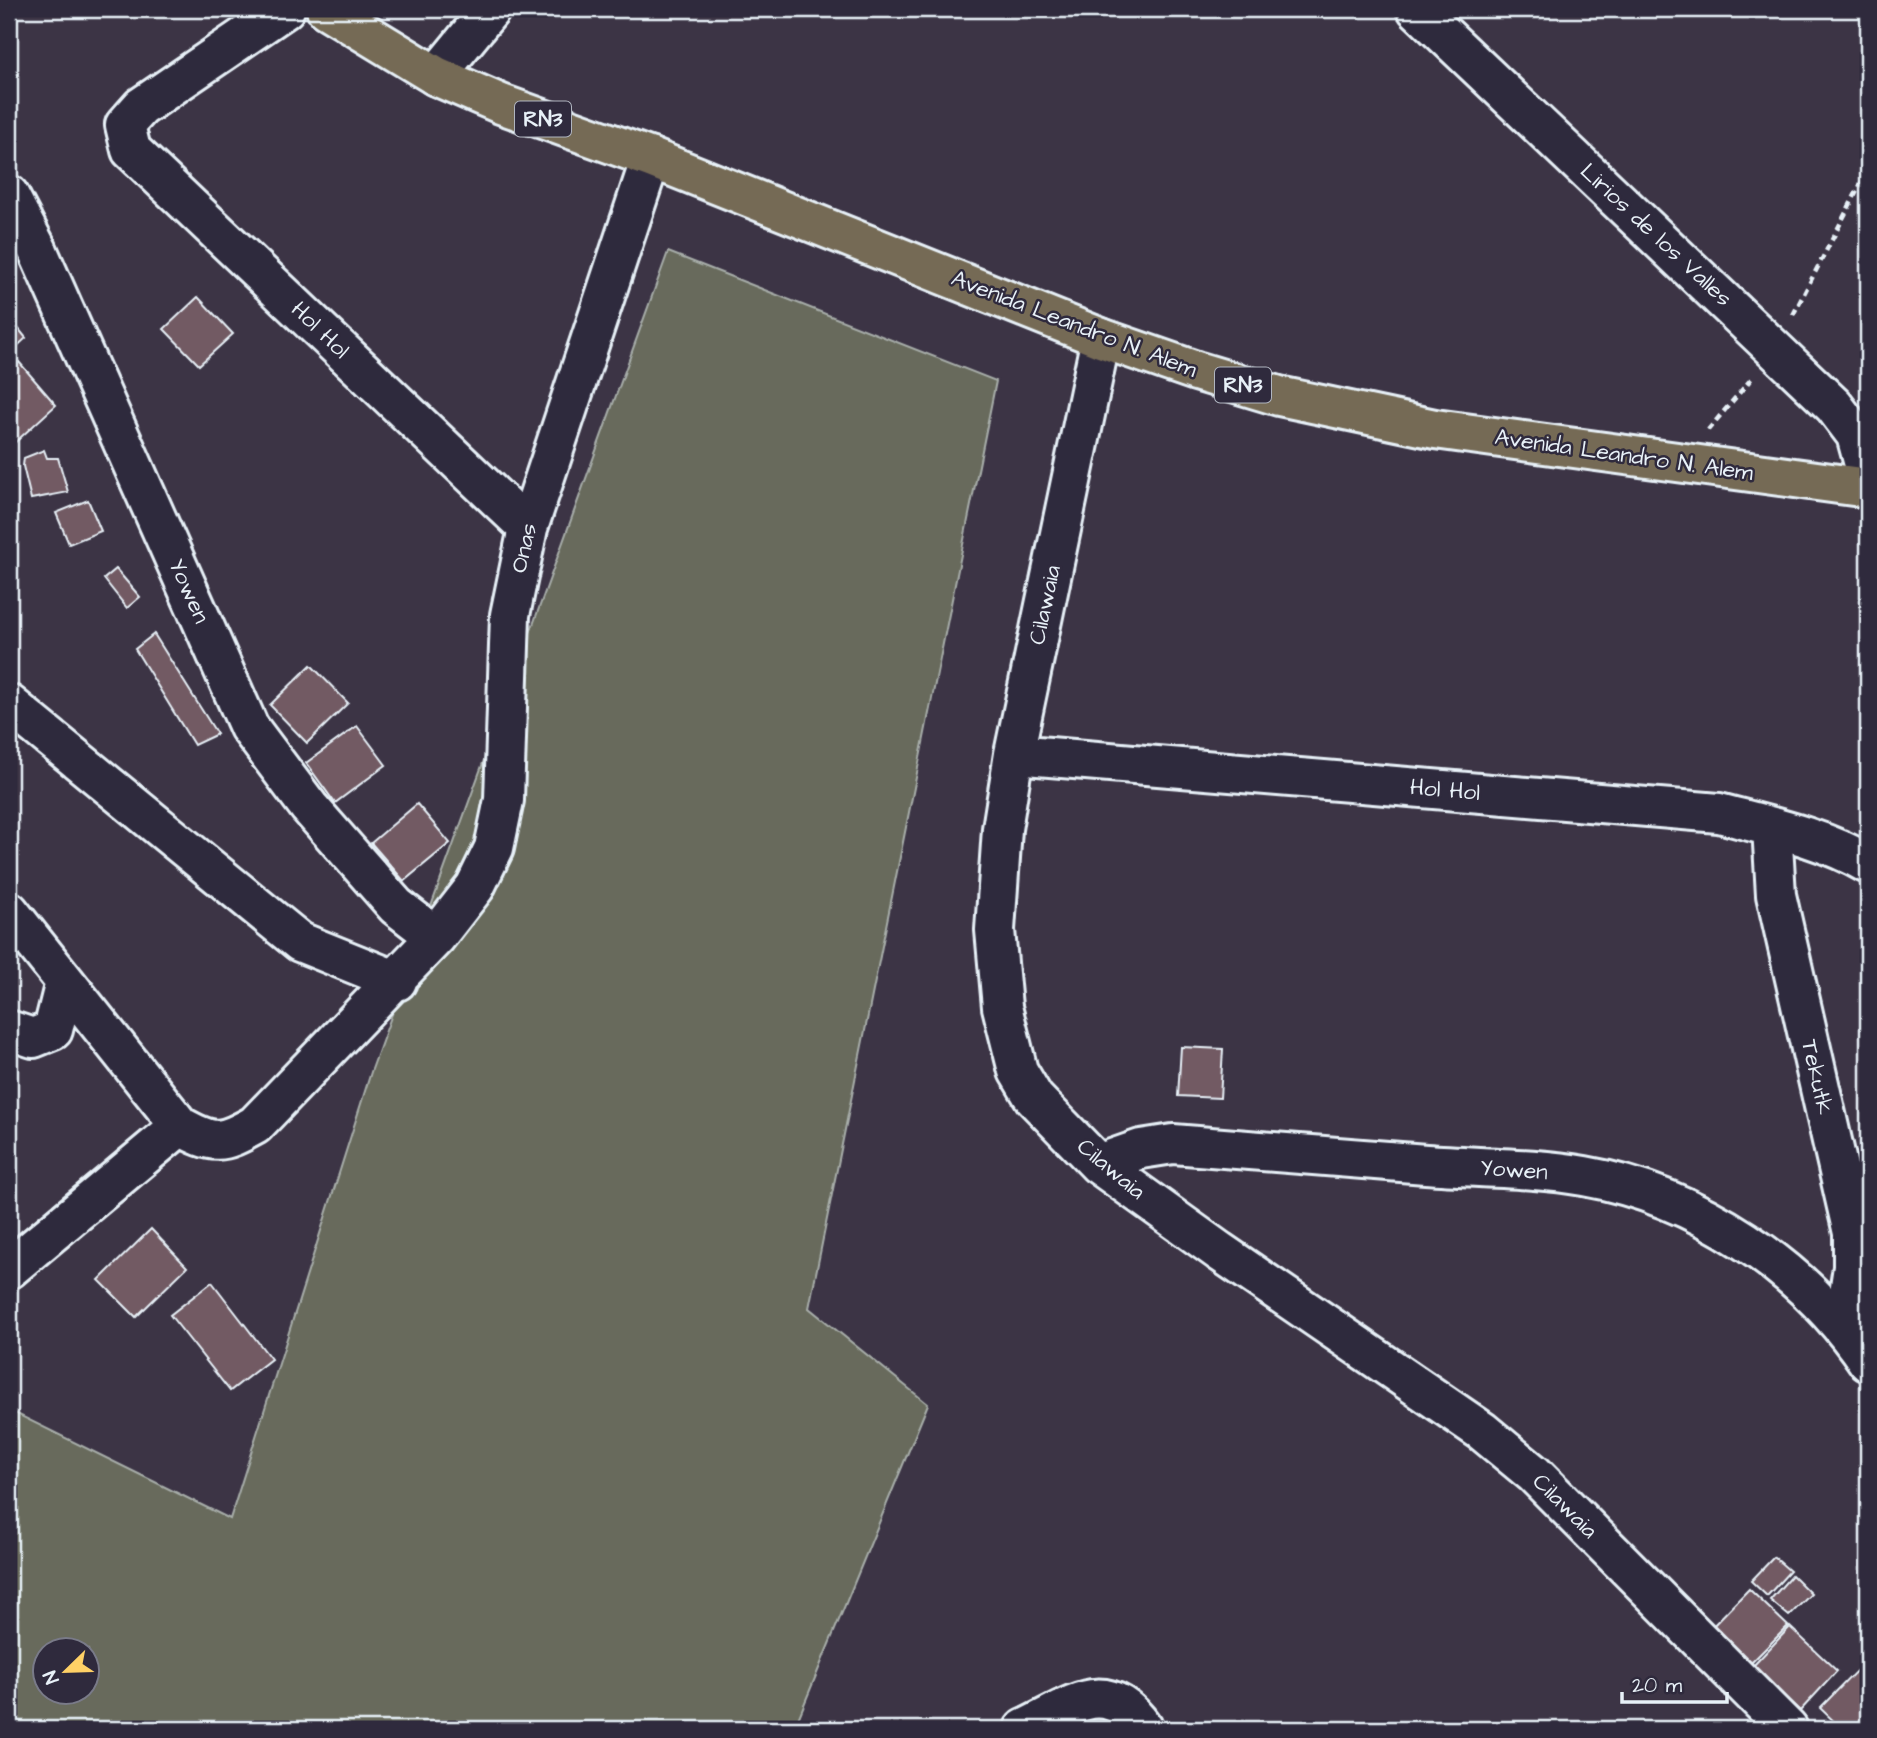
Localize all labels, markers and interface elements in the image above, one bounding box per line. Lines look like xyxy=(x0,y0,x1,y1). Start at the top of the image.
road number: RN3 xyxy=(515,102,571,136)
street label: Lirios de los Valles xyxy=(1573,156,1739,314)
street label: Avenida Leandro N. Alem xyxy=(947,262,1201,386)
street label: Hol Hol xyxy=(284,294,356,366)
road number: RN3 xyxy=(1215,368,1271,402)
street label: Avenida Leandro N. Alem xyxy=(1493,421,1755,489)
street label: Onas xyxy=(503,520,545,576)
street label: Yowen xyxy=(161,554,217,628)
street label: Cilawaia xyxy=(1021,562,1069,648)
street label: Hol Hol xyxy=(1409,771,1481,809)
street label: Tekutk xyxy=(1793,1036,1841,1118)
street label: Cilawaia xyxy=(1070,1131,1152,1207)
street label: Yowen xyxy=(1479,1152,1549,1188)
street label: Cilawaia xyxy=(1525,1466,1605,1546)
north arrow xyxy=(32,1636,102,1706)
scale bar xyxy=(1622,1661,1727,1705)
text: N xyxy=(37,1666,66,1688)
text: 20 m xyxy=(1632,1671,1683,1700)

